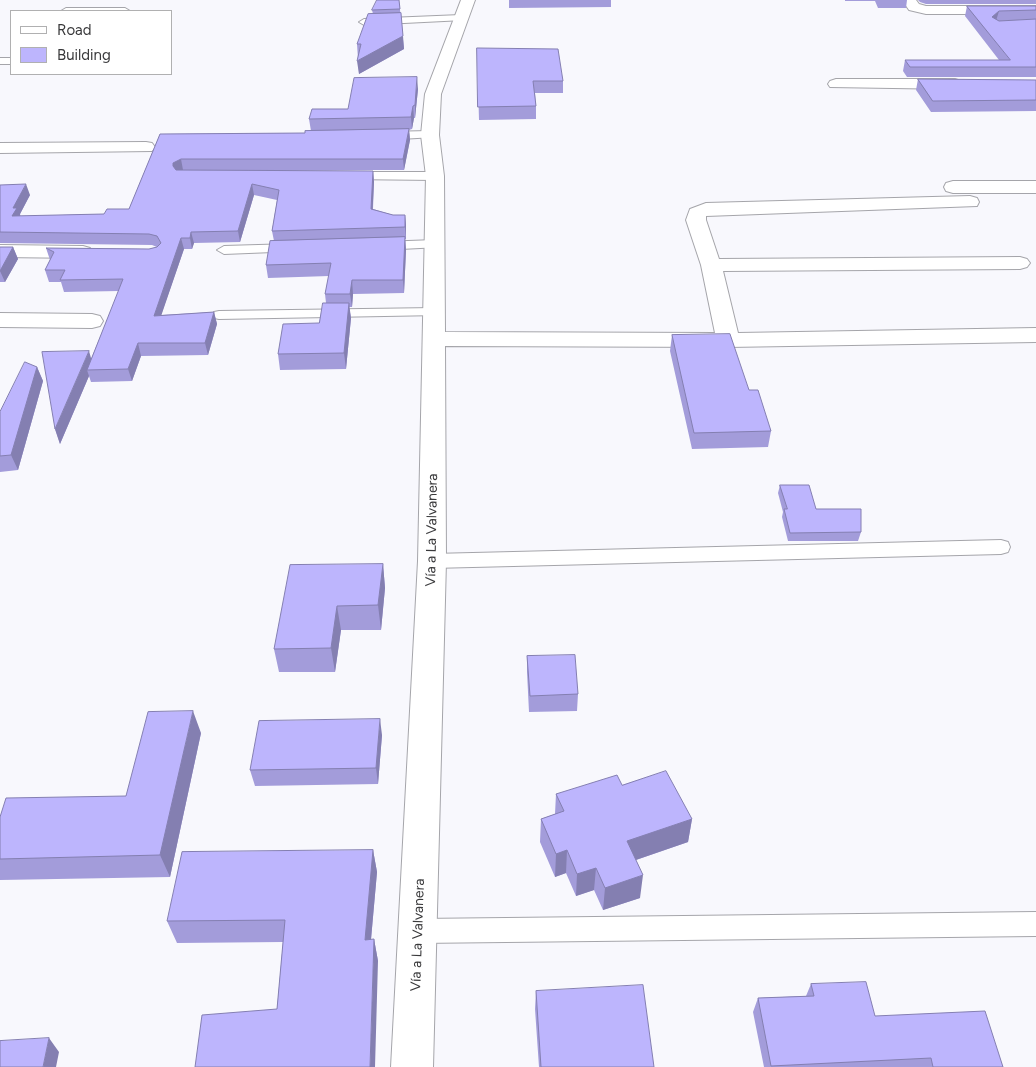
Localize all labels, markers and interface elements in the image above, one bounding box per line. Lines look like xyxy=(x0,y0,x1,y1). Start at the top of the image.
legend xyxy=(10,10,172,75)
text: Road xyxy=(57,21,92,39)
text: Building xyxy=(57,46,111,64)
street label: Vía a La Valvanera xyxy=(423,473,441,587)
street label: Vía a La Valvanera xyxy=(408,878,428,992)

